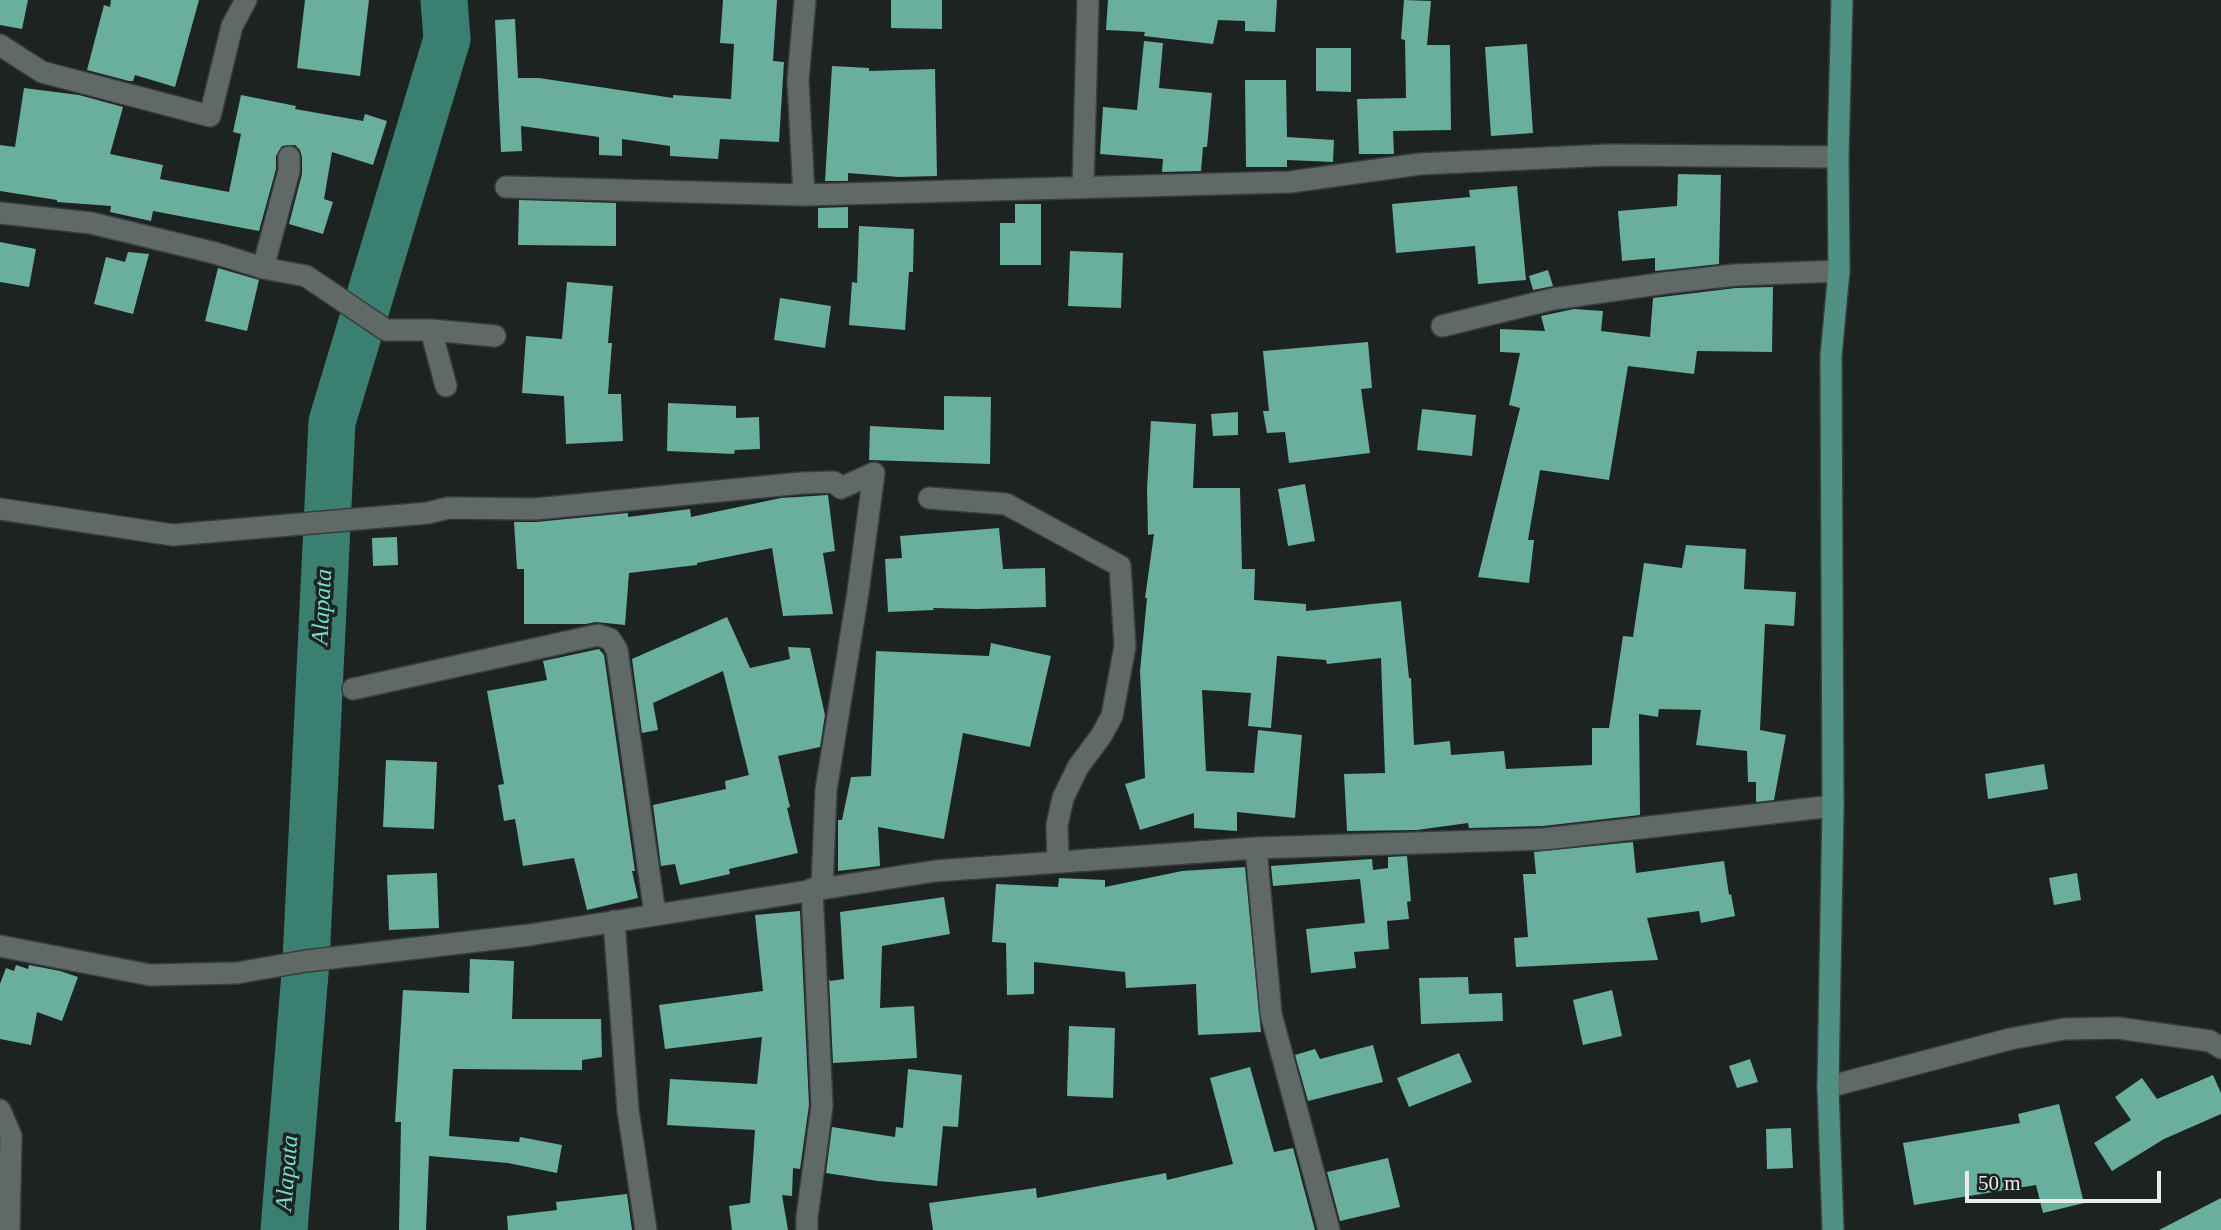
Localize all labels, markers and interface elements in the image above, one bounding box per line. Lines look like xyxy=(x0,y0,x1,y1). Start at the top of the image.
water label: Alapata xyxy=(307,568,339,646)
water label: Alapata xyxy=(270,1134,306,1212)
scale bar xyxy=(1969,1156,2165,1200)
text: 50 m xyxy=(1978,1171,2021,1195)

